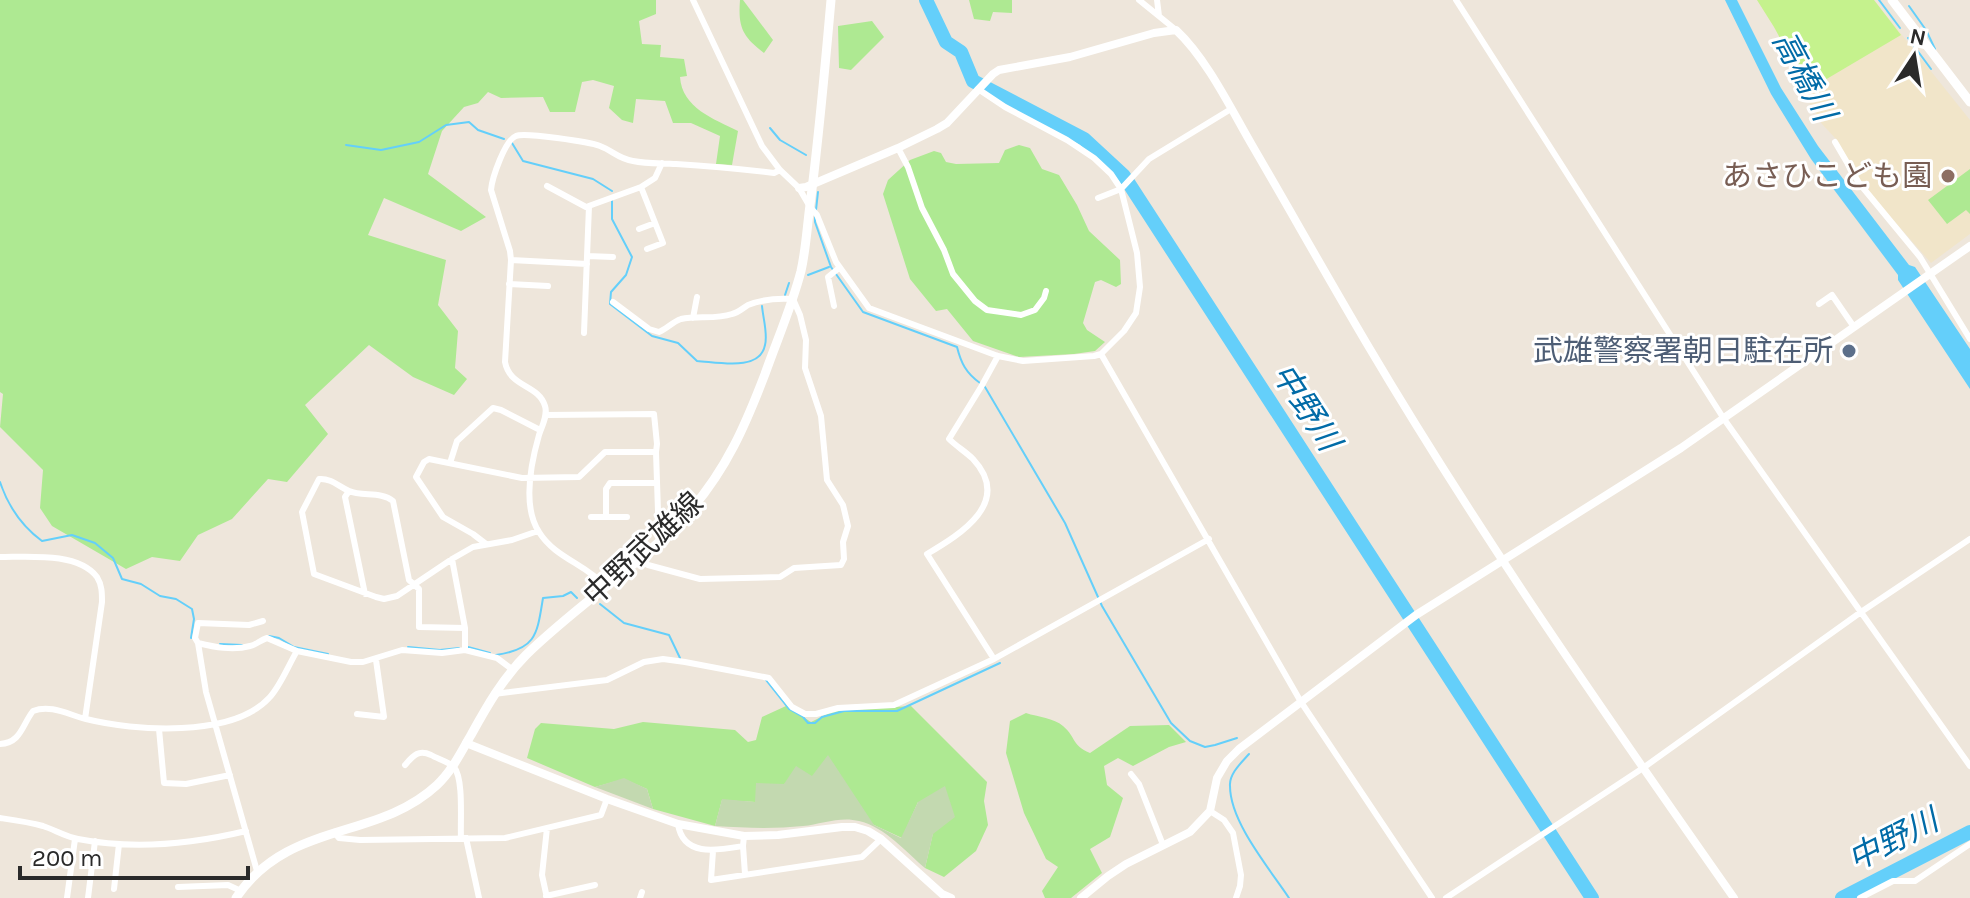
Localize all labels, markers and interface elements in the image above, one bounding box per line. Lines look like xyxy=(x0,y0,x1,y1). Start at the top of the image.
north arrow xyxy=(1874,16,1954,96)
text: N xyxy=(1908,23,1928,52)
water label: 高橋川 xyxy=(1765,25,1844,130)
place label: あさひこども園 xyxy=(1722,158,1932,194)
marker: あさひこども園 xyxy=(1939,167,1957,185)
place label: 武雄警察署朝日駐在所 xyxy=(1533,333,1833,369)
marker: 武雄警察署朝日駐在所 xyxy=(1840,342,1858,360)
water label: 中野川 xyxy=(1264,357,1349,460)
street label: 中野武雄線 xyxy=(576,485,710,613)
water label: 中野川 xyxy=(1842,800,1947,878)
scale bar xyxy=(20,830,248,880)
text: 200 m xyxy=(32,844,103,872)

